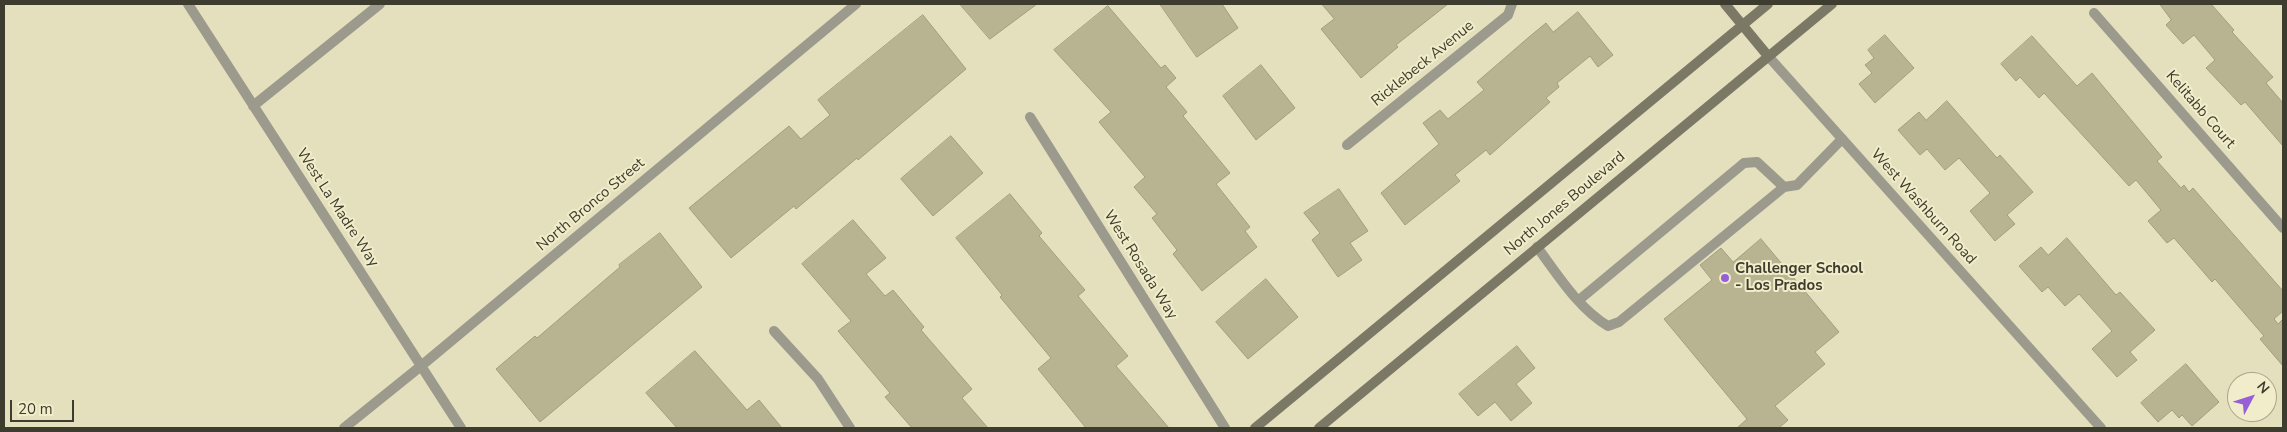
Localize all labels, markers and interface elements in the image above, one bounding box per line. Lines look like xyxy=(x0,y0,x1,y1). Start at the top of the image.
street label: Ricklebeck Avenue xyxy=(1368,17,1478,111)
street label: Kelitabb Court xyxy=(2161,67,2239,153)
street label: West La Madre Way xyxy=(292,145,382,271)
street label: West Washburn Road xyxy=(1866,146,1980,268)
street label: North Jones Boulevard xyxy=(1501,148,1629,260)
street label: North Bronco Street xyxy=(533,155,649,255)
street label: West Rosada Way xyxy=(1099,207,1181,323)
place label: Challenger School - Los Prados xyxy=(1735,260,1863,295)
marker: Challenger School - Los Prados xyxy=(1719,272,1731,284)
north arrow xyxy=(2227,372,2277,422)
text: N xyxy=(2252,378,2274,398)
scale bar xyxy=(12,390,76,422)
text: 20 m xyxy=(18,399,53,419)

